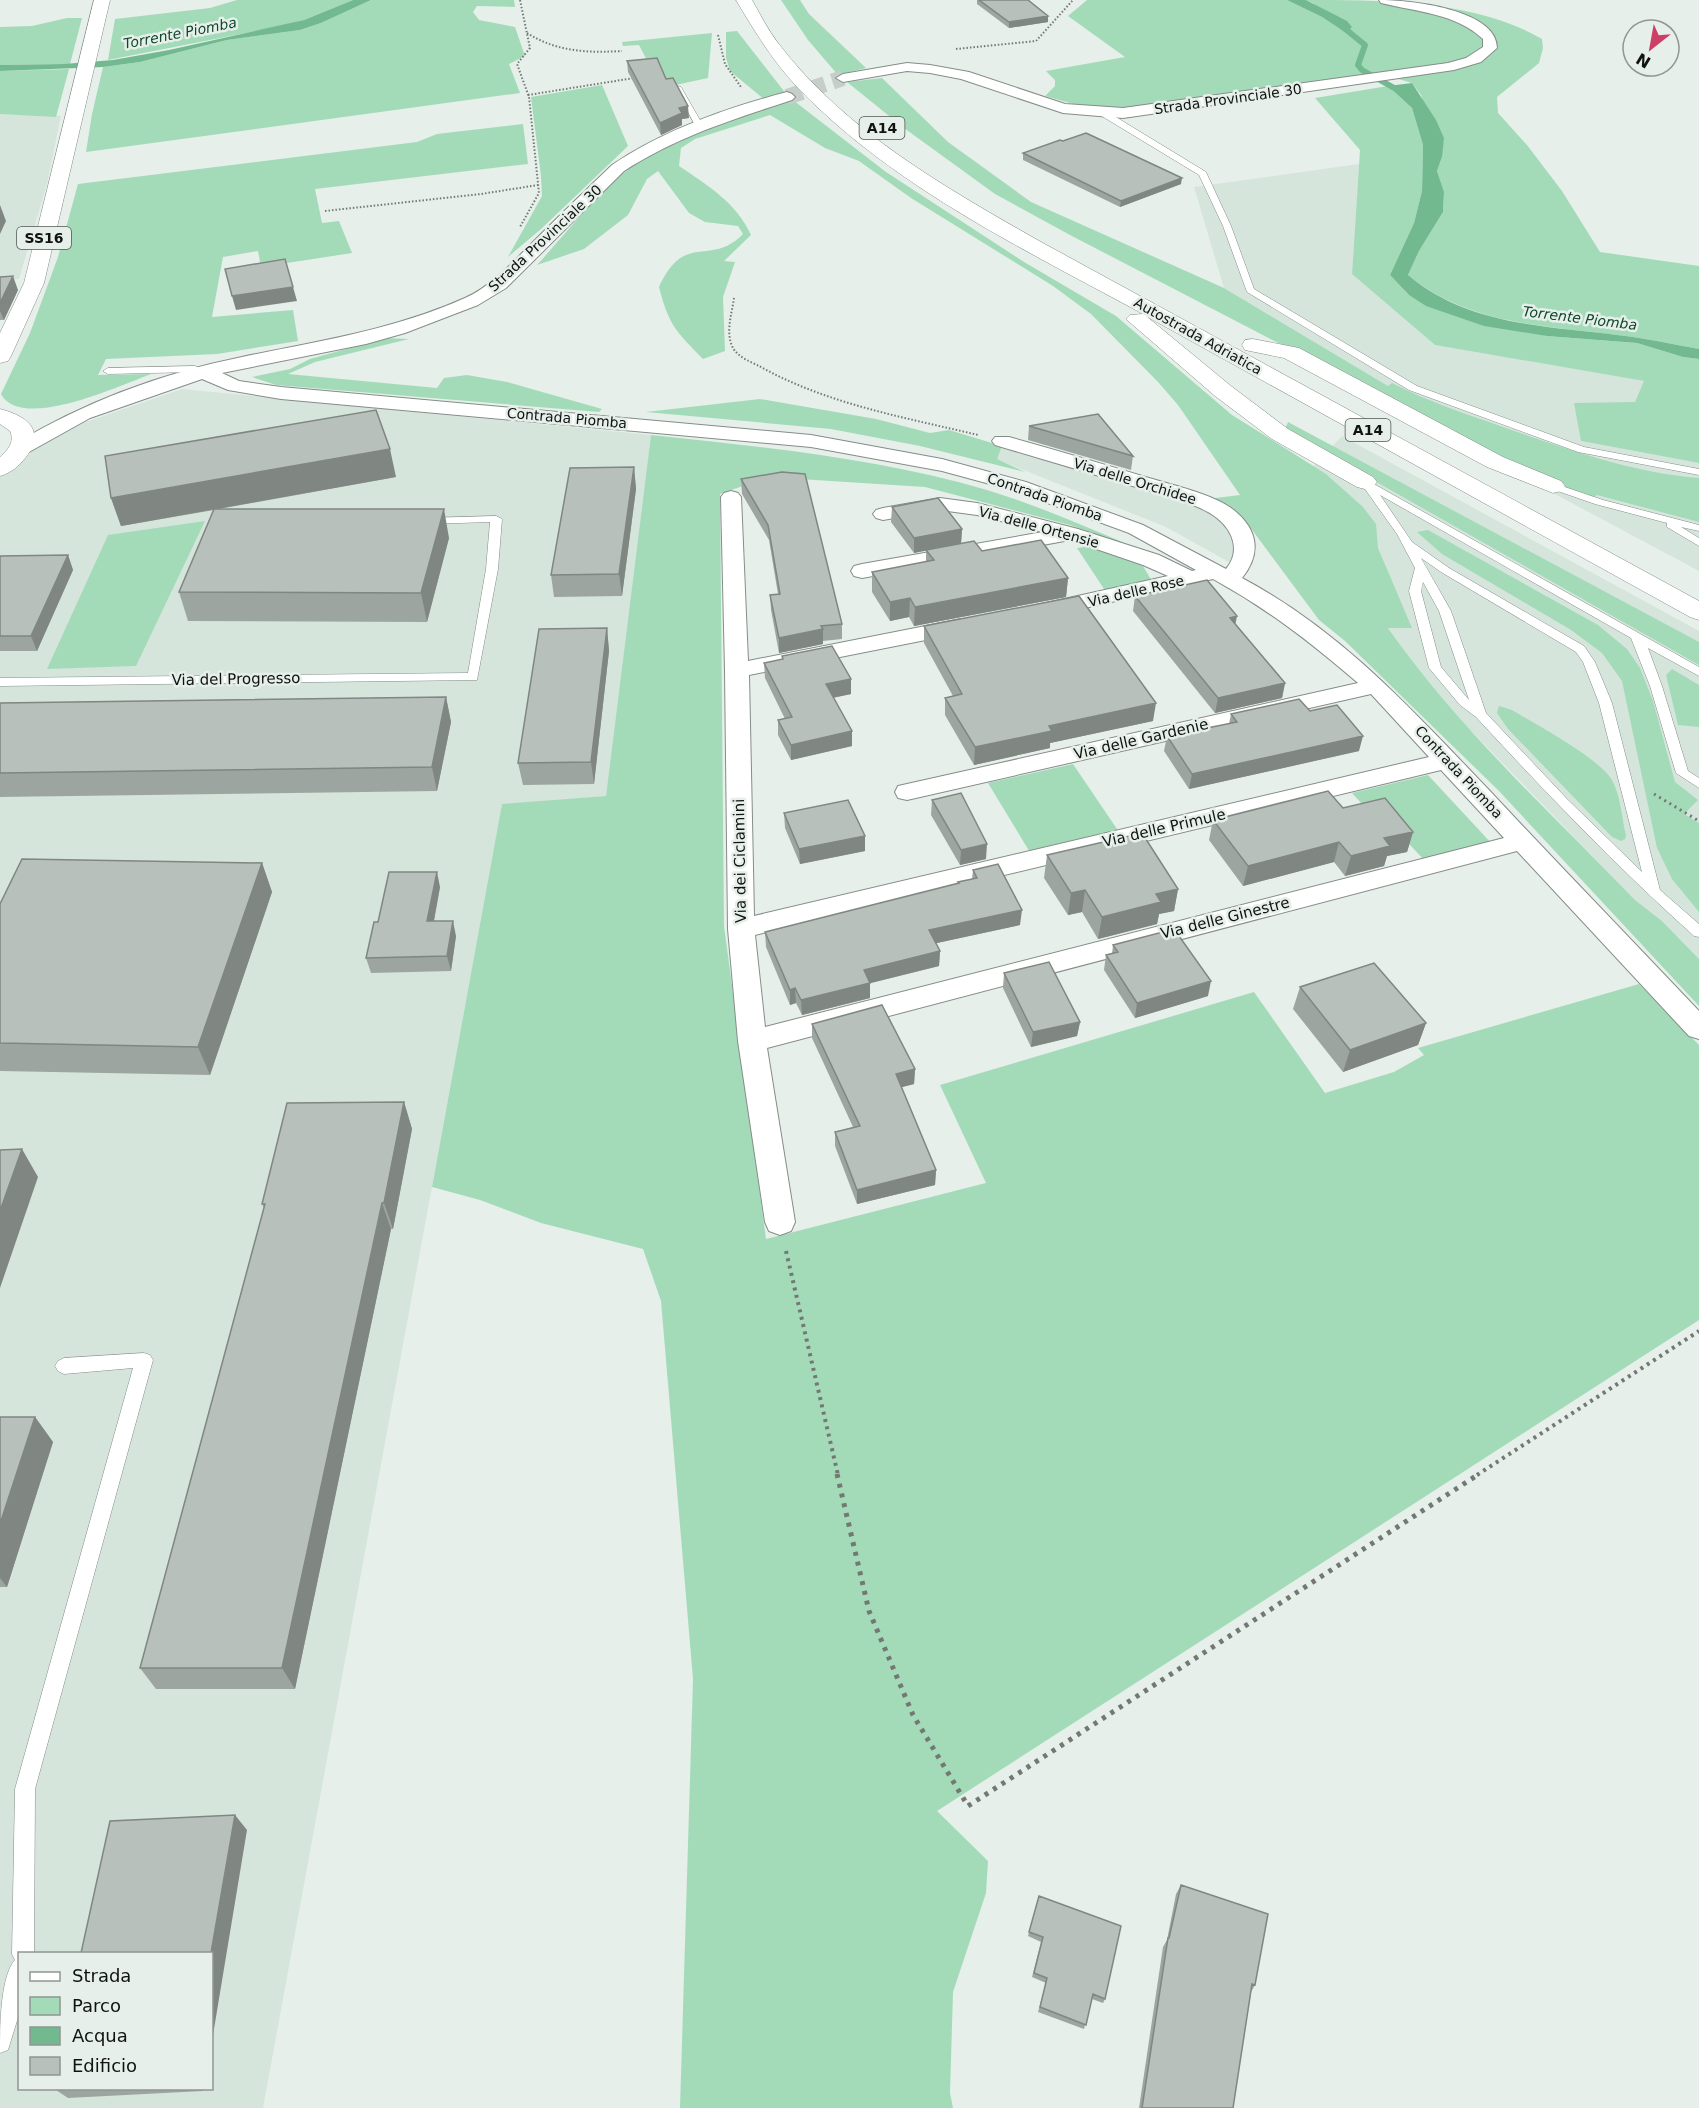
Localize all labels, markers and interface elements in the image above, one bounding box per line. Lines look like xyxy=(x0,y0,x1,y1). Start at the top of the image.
water label: Torrente Piomba xyxy=(122,14,238,52)
north arrow xyxy=(1621,18,1681,78)
text: N xyxy=(1633,49,1654,72)
street label: Strada Provinciale 30 xyxy=(1153,81,1303,117)
road number: A14 xyxy=(860,117,904,139)
street label: Strada Provinciale 30 xyxy=(485,181,605,295)
road number: SS16 xyxy=(17,227,71,249)
street label: Autostrada Adriatica xyxy=(1131,294,1265,378)
water label: Torrente Piomba xyxy=(1522,303,1638,333)
street label: Contrada Piomba xyxy=(506,405,628,431)
road number: A14 xyxy=(1346,419,1390,441)
street label: Via delle Orchidee xyxy=(1072,455,1198,507)
street label: Contrada Piomba xyxy=(985,470,1105,524)
street label: Via delle Ortensie xyxy=(977,503,1101,551)
street label: Via delle Rose xyxy=(1086,572,1186,610)
street label: Via del Progresso xyxy=(171,669,301,689)
street label: Via delle Gardenie xyxy=(1072,715,1210,763)
street label: Contrada Piomba xyxy=(1412,722,1506,822)
street label: Via dei Ciclamini xyxy=(730,799,750,923)
street label: Via delle Primule xyxy=(1101,805,1227,851)
street label: Via delle Ginestre xyxy=(1159,893,1291,943)
legend xyxy=(18,1952,213,2090)
text: Strada xyxy=(72,1965,131,1986)
text: Parco xyxy=(72,1995,121,2016)
text: Acqua xyxy=(72,2025,128,2046)
text: Edificio xyxy=(72,2055,137,2076)

